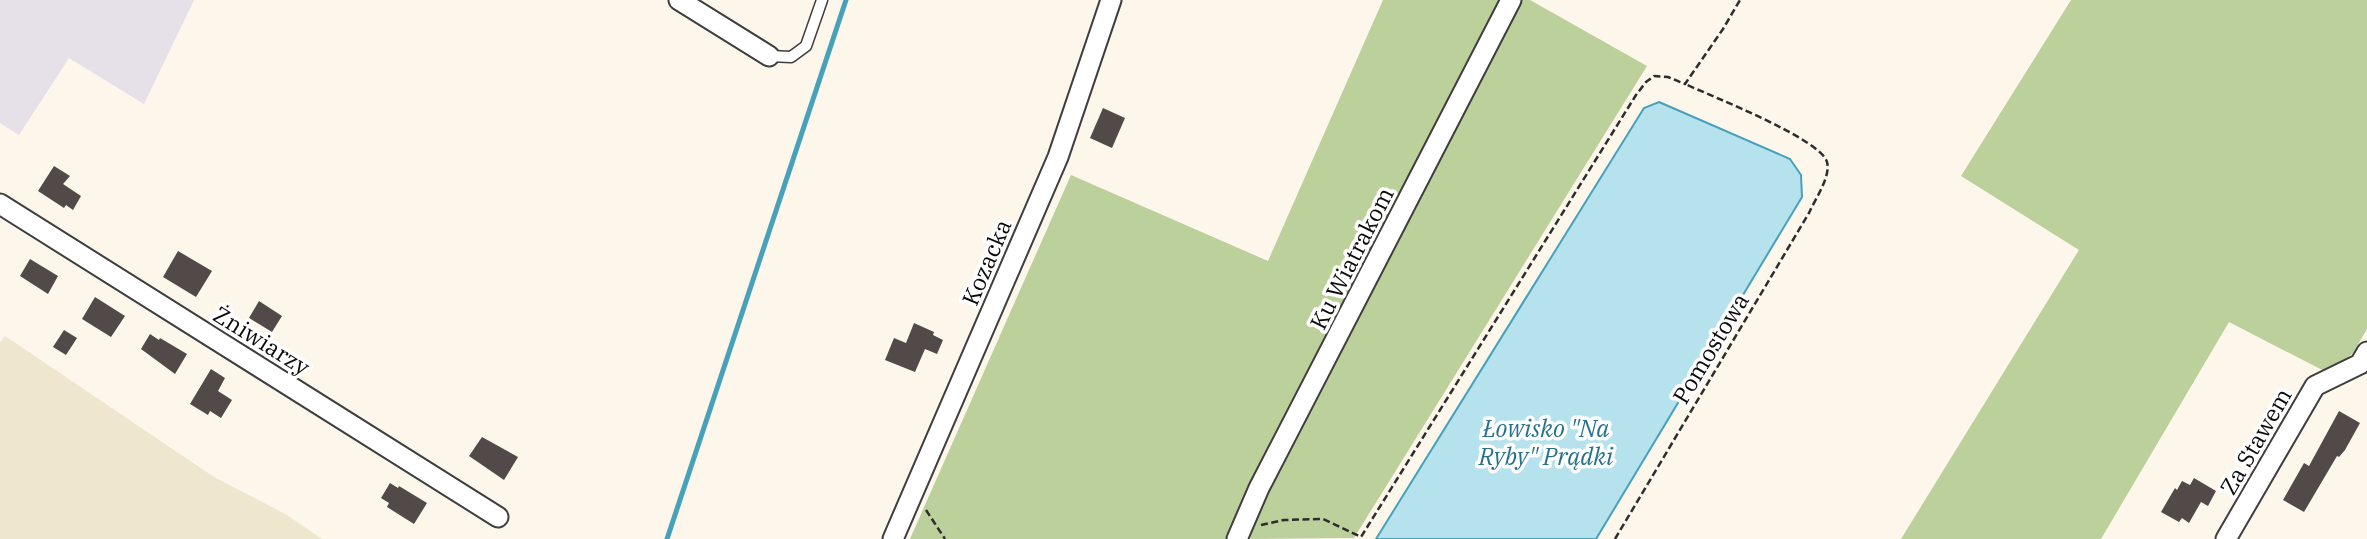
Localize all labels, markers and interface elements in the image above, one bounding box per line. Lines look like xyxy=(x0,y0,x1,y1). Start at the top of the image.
street label: Ku Wiatrakom xyxy=(1302,182,1400,334)
street label: Kozacka xyxy=(955,214,1017,310)
street label: Pomostowa xyxy=(1665,287,1755,409)
street label: Żniwiarzy xyxy=(208,299,317,382)
street label: Za Stawem xyxy=(2212,382,2298,500)
water label: Łowisko "Na Ryby" Prądki xyxy=(1478,412,1614,472)

